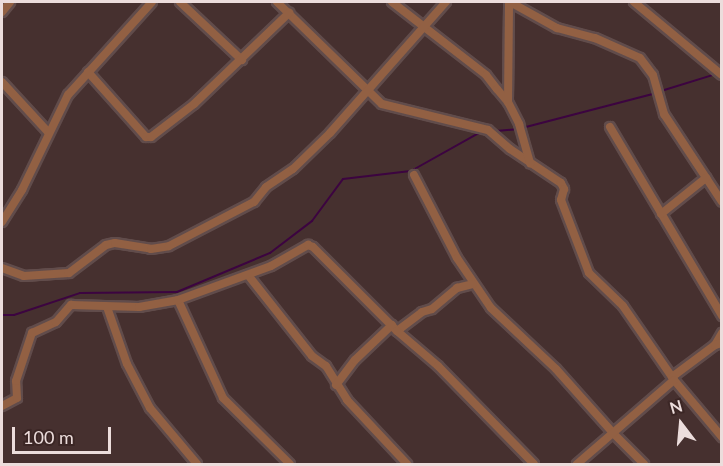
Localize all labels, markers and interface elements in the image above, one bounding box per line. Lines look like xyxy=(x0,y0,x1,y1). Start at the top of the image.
north arrow xyxy=(651,394,711,454)
text: N xyxy=(667,395,684,417)
scale bar xyxy=(15,415,114,453)
text: 100 m xyxy=(23,426,74,448)

